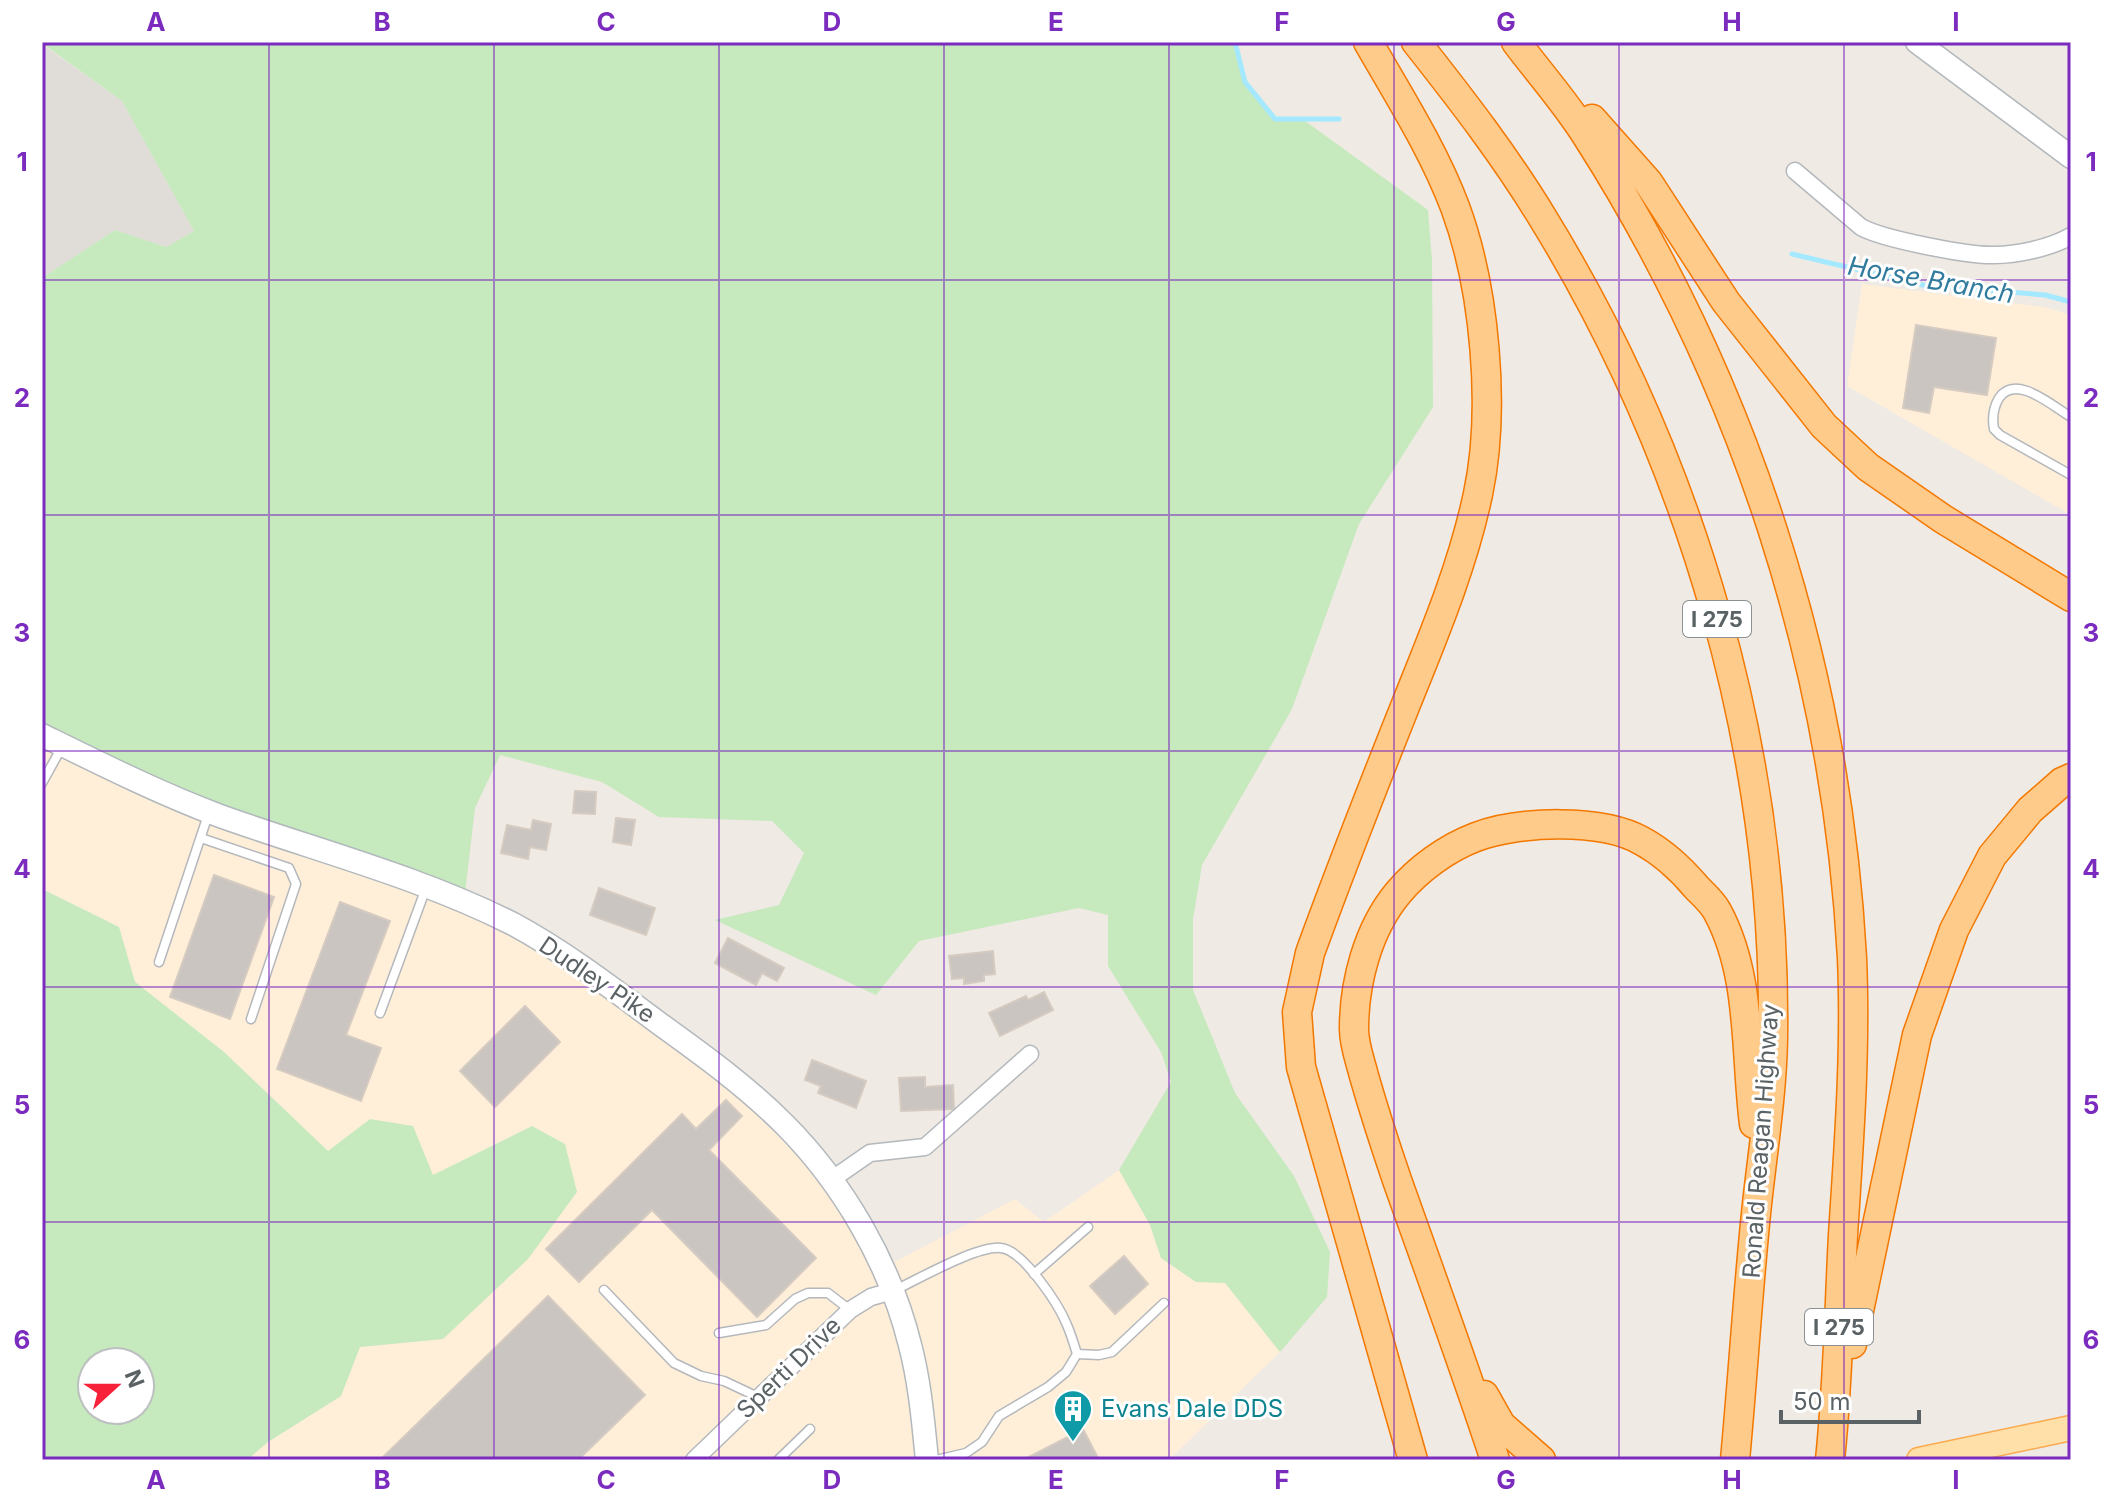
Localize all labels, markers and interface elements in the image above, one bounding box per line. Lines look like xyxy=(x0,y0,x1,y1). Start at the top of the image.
text: A xyxy=(146,6,166,37)
text: B xyxy=(373,6,391,37)
text: C xyxy=(596,6,616,37)
text: D xyxy=(823,6,841,37)
text: E xyxy=(1048,6,1064,37)
text: F xyxy=(1274,6,1290,37)
text: G xyxy=(1496,6,1516,37)
text: H xyxy=(1722,6,1742,37)
text: I xyxy=(1952,6,1960,37)
text: 1 xyxy=(16,146,28,177)
text: 1 xyxy=(2085,146,2097,177)
water label: Horse Branch xyxy=(1845,250,2017,309)
text: 2 xyxy=(14,382,30,413)
text: 2 xyxy=(2083,382,2099,413)
road number: I 275 xyxy=(1683,601,1751,637)
text: 3 xyxy=(14,617,30,648)
text: 3 xyxy=(2083,617,2099,648)
text: 4 xyxy=(13,853,31,884)
text: 4 xyxy=(2082,853,2100,884)
street label: Dudley Pike xyxy=(534,930,661,1029)
street label: Ronald Reagan Highway xyxy=(1736,1003,1785,1279)
text: 5 xyxy=(14,1089,30,1120)
text: 5 xyxy=(2083,1089,2099,1120)
road number: I 275 xyxy=(1805,1309,1873,1345)
street label: Sperti Drive xyxy=(731,1311,847,1424)
text: 6 xyxy=(14,1324,30,1355)
text: 6 xyxy=(2083,1324,2099,1355)
north arrow xyxy=(76,1346,156,1426)
text: N xyxy=(120,1366,150,1391)
scale bar xyxy=(1781,1374,1919,1424)
text: 50 m xyxy=(1793,1387,1851,1416)
building icon: Evans Dale DDS xyxy=(1052,1388,1094,1443)
place label: Evans Dale DDS xyxy=(1101,1394,1283,1423)
text: A xyxy=(146,1464,166,1495)
text: B xyxy=(373,1464,391,1495)
text: C xyxy=(596,1464,616,1495)
text: D xyxy=(823,1464,841,1495)
text: E xyxy=(1048,1464,1064,1495)
text: F xyxy=(1274,1464,1290,1495)
text: G xyxy=(1496,1464,1516,1495)
text: H xyxy=(1722,1464,1742,1495)
text: I xyxy=(1952,1464,1960,1495)

